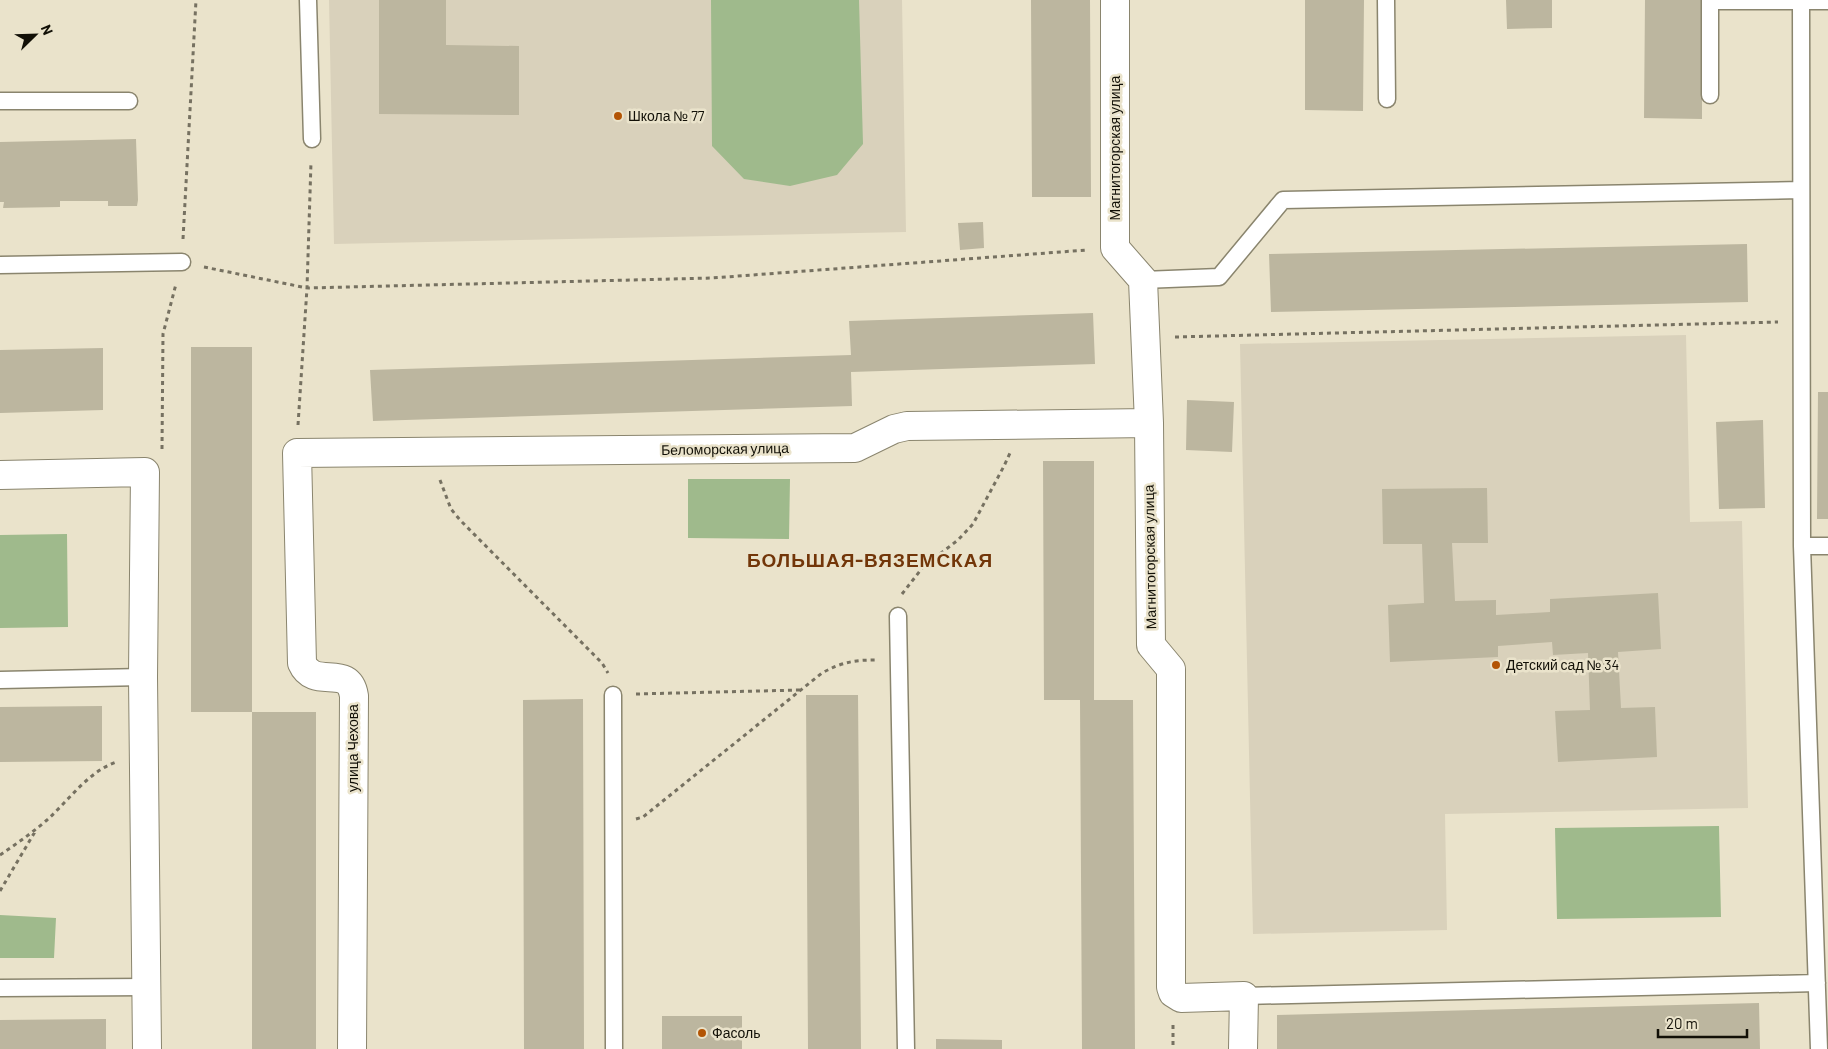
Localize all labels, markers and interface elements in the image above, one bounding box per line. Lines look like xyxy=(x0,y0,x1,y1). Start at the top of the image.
north arrow xyxy=(10,10,60,60)
text: N xyxy=(38,22,57,37)
street label: Магнитогорская улица xyxy=(1106,75,1123,220)
place label: Школа № 77 xyxy=(628,107,705,124)
marker: Школа № 77 xyxy=(612,110,624,122)
street label: Беломорская улица xyxy=(661,439,789,458)
street label: Магнитогорская улица xyxy=(1140,484,1159,630)
district label: БОЛЬШАЯ-ВЯЗЕМСКАЯ xyxy=(747,548,993,571)
place label: Детский сад № 34 xyxy=(1506,656,1619,673)
marker: Детский сад № 34 xyxy=(1490,659,1502,671)
street label: улица Чехова xyxy=(344,704,361,792)
scale bar xyxy=(1658,1006,1747,1038)
text: 20 m xyxy=(1666,1014,1698,1032)
place label: Фасоль xyxy=(712,1024,761,1041)
marker: Фасоль xyxy=(696,1027,708,1039)

